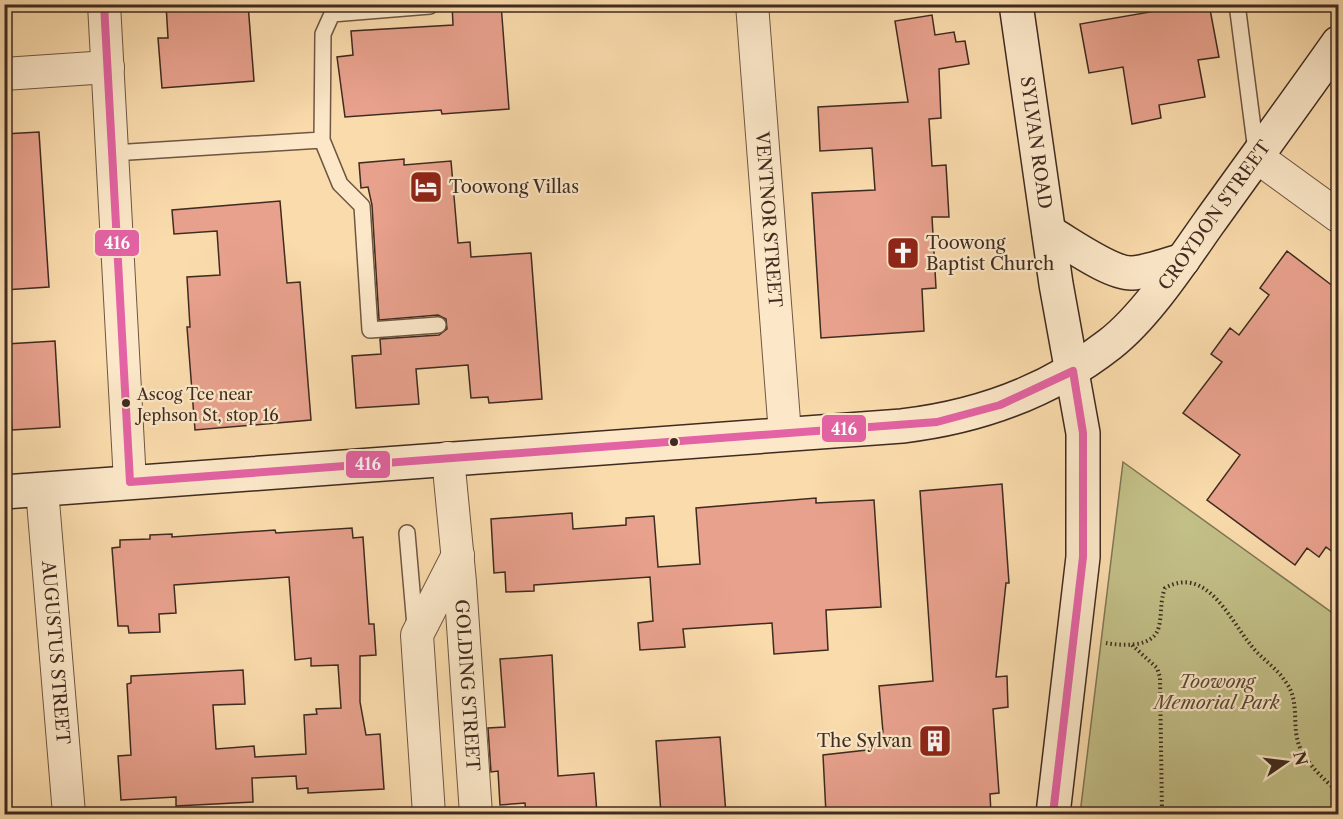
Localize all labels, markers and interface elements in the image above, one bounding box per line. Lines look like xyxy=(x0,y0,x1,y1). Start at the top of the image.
street label: SYLVAN ROAD xyxy=(1015,75,1056,210)
street label: VENTNOR STREET xyxy=(751,130,786,309)
street label: CROYDON STREET xyxy=(1154,136,1276,295)
hotel icon: Toowong Villas xyxy=(408,169,444,205)
place label: Toowong Villas xyxy=(449,176,579,198)
line badge: 416 xyxy=(94,229,140,257)
place label: Toowong Baptist Church xyxy=(926,232,1054,275)
text: 416 xyxy=(104,233,131,253)
church icon: Toowong Baptist Church xyxy=(885,235,921,271)
place label: Ascog Tce near Jephson St, stop 16 xyxy=(134,384,279,425)
marker: Ascog Tce near Jephson St, stop 16 xyxy=(120,397,132,409)
line badge: 416 xyxy=(821,414,867,443)
text: 416 xyxy=(831,419,858,439)
unlabelled marker xyxy=(668,436,680,448)
line badge: 416 xyxy=(345,450,391,479)
text: 416 xyxy=(355,454,382,474)
street label: AUGUSTUS STREET xyxy=(37,559,74,746)
street label: GOLDING STREET xyxy=(450,599,484,772)
park label: Toowong Memorial Park xyxy=(1152,671,1280,714)
building icon: The Sylvan xyxy=(917,723,953,759)
place label: The Sylvan xyxy=(817,730,912,752)
north arrow xyxy=(1256,732,1316,792)
text: N xyxy=(1289,749,1312,768)

